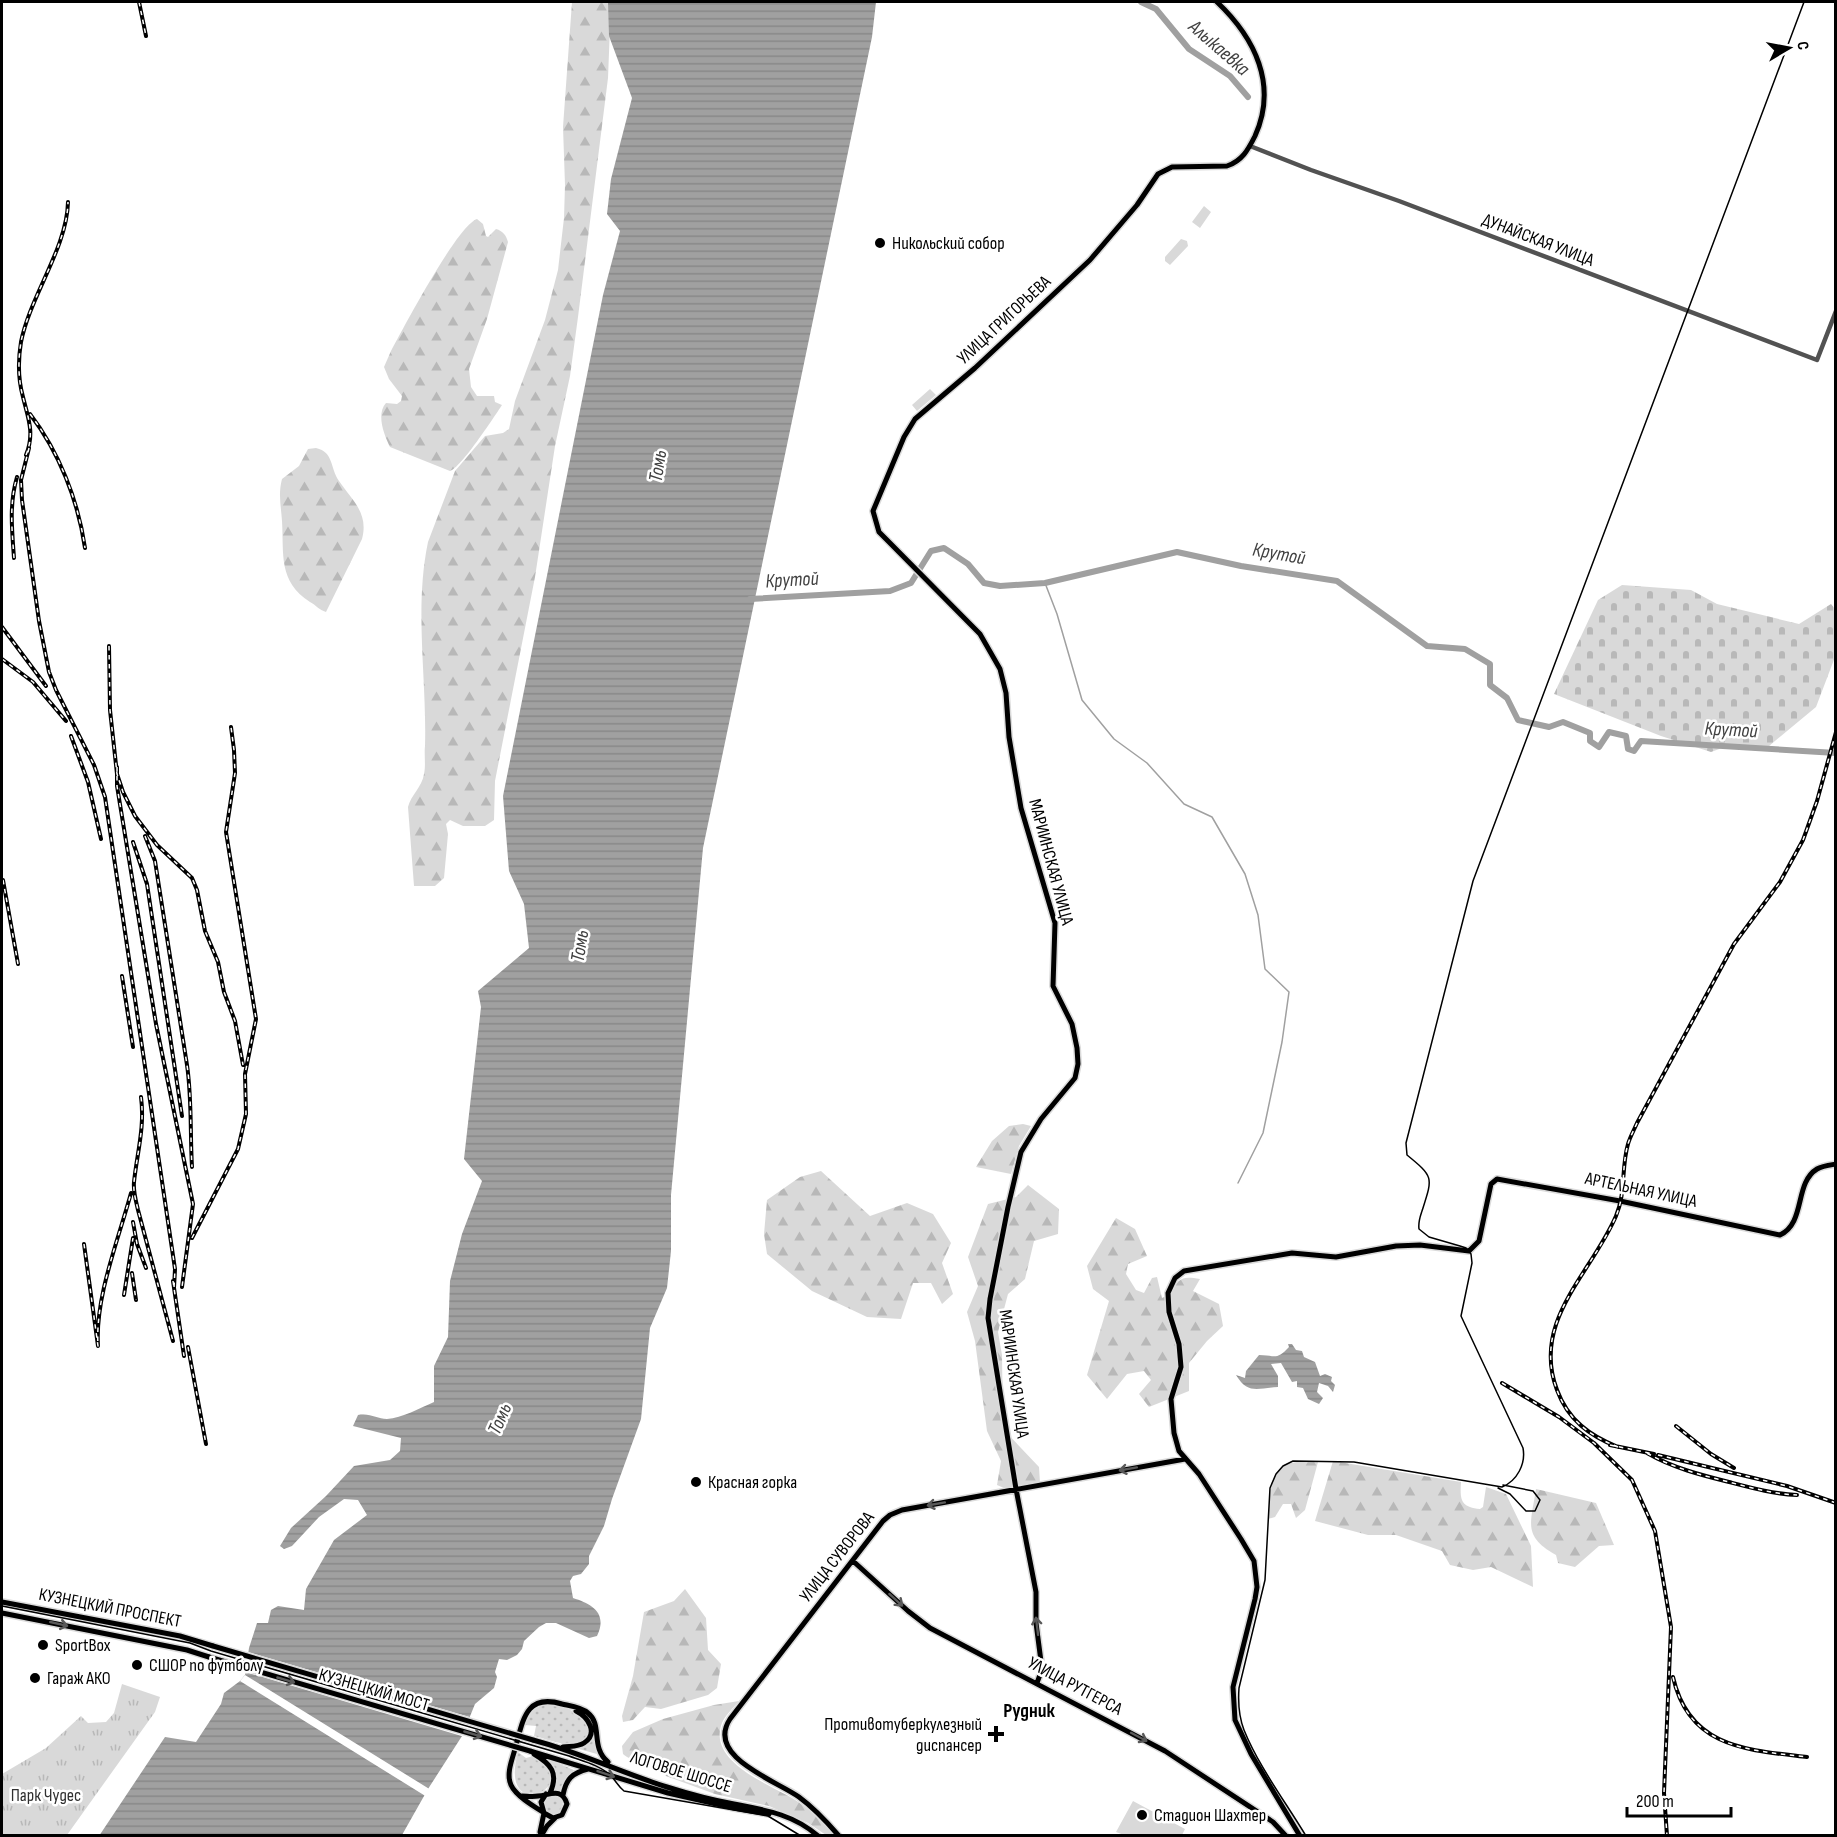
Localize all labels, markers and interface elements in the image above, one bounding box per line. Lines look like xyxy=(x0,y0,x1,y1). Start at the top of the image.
water label: Алыкаевка xyxy=(1183,14,1254,81)
north arrow xyxy=(1759,18,1819,78)
text: С xyxy=(1792,40,1812,51)
street label: ДУНАЙСКАЯ УЛИЦА xyxy=(1479,209,1597,271)
place label: Никольский собор xyxy=(892,233,1005,254)
marker: Никольский собор xyxy=(873,236,887,250)
street label: УЛИЦА ГРИГОРЬЕВА xyxy=(953,271,1055,369)
water label: Томь xyxy=(644,448,672,484)
water label: Крутой xyxy=(1251,538,1308,571)
water label: Крутой xyxy=(765,567,820,593)
water label: Крутой xyxy=(1704,717,1759,743)
street label: МАРИИНСКАЯ УЛИЦА xyxy=(1024,797,1078,928)
water label: Томь xyxy=(566,928,594,964)
street label: АРТЕЛЬНАЯ УЛИЦА xyxy=(1582,1168,1699,1212)
street label: МАРИИНСКАЯ УЛИЦА xyxy=(995,1308,1033,1440)
water label: Томь xyxy=(483,1399,518,1439)
one-way arrow xyxy=(1118,1464,1138,1475)
place label: Красная горка xyxy=(708,1472,797,1493)
marker: Красная горка xyxy=(689,1475,703,1489)
one-way arrow xyxy=(926,1499,946,1510)
street label: УЛИЦА СУВОРОВА xyxy=(795,1507,879,1606)
street label: КУЗНЕЦКИЙ ПРОСПЕКТ xyxy=(37,1584,183,1632)
one-way arrow xyxy=(888,1594,904,1607)
one-way arrow xyxy=(1031,1617,1042,1637)
one-way arrow xyxy=(49,1619,68,1630)
place label: SportBox xyxy=(55,1635,111,1656)
marker: SportBox xyxy=(36,1638,50,1652)
street label: УЛИЦА РУТГЕРСА xyxy=(1024,1652,1126,1720)
place label: СШОР по футболу xyxy=(149,1655,264,1676)
marker: СШОР по футболу xyxy=(130,1658,144,1672)
street label: КУЗНЕЦКИЙ МОСТ xyxy=(316,1664,432,1716)
place label: Гараж АКО xyxy=(47,1668,111,1689)
marker: Гараж АКО xyxy=(28,1671,42,1685)
one-way arrow xyxy=(276,1675,295,1686)
district label: Рудник xyxy=(1003,1699,1055,1723)
place label: Противотуберкулезный диспансер xyxy=(824,1714,982,1756)
marker: Противотуберкулезный диспансер xyxy=(987,1725,1005,1743)
one-way arrow xyxy=(463,1729,482,1740)
one-way arrow xyxy=(1129,1731,1147,1743)
street label: ЛОГОВОЕ ШОССЕ xyxy=(627,1746,734,1797)
one-way arrow xyxy=(596,1770,615,1781)
scale bar xyxy=(1627,1780,1730,1818)
park label: Парк Чудес xyxy=(11,1785,81,1806)
text: 200 m xyxy=(1636,1791,1674,1812)
place label: Стадион Шахтер xyxy=(1154,1805,1266,1826)
marker: Стадион Шахтер xyxy=(1135,1808,1149,1822)

